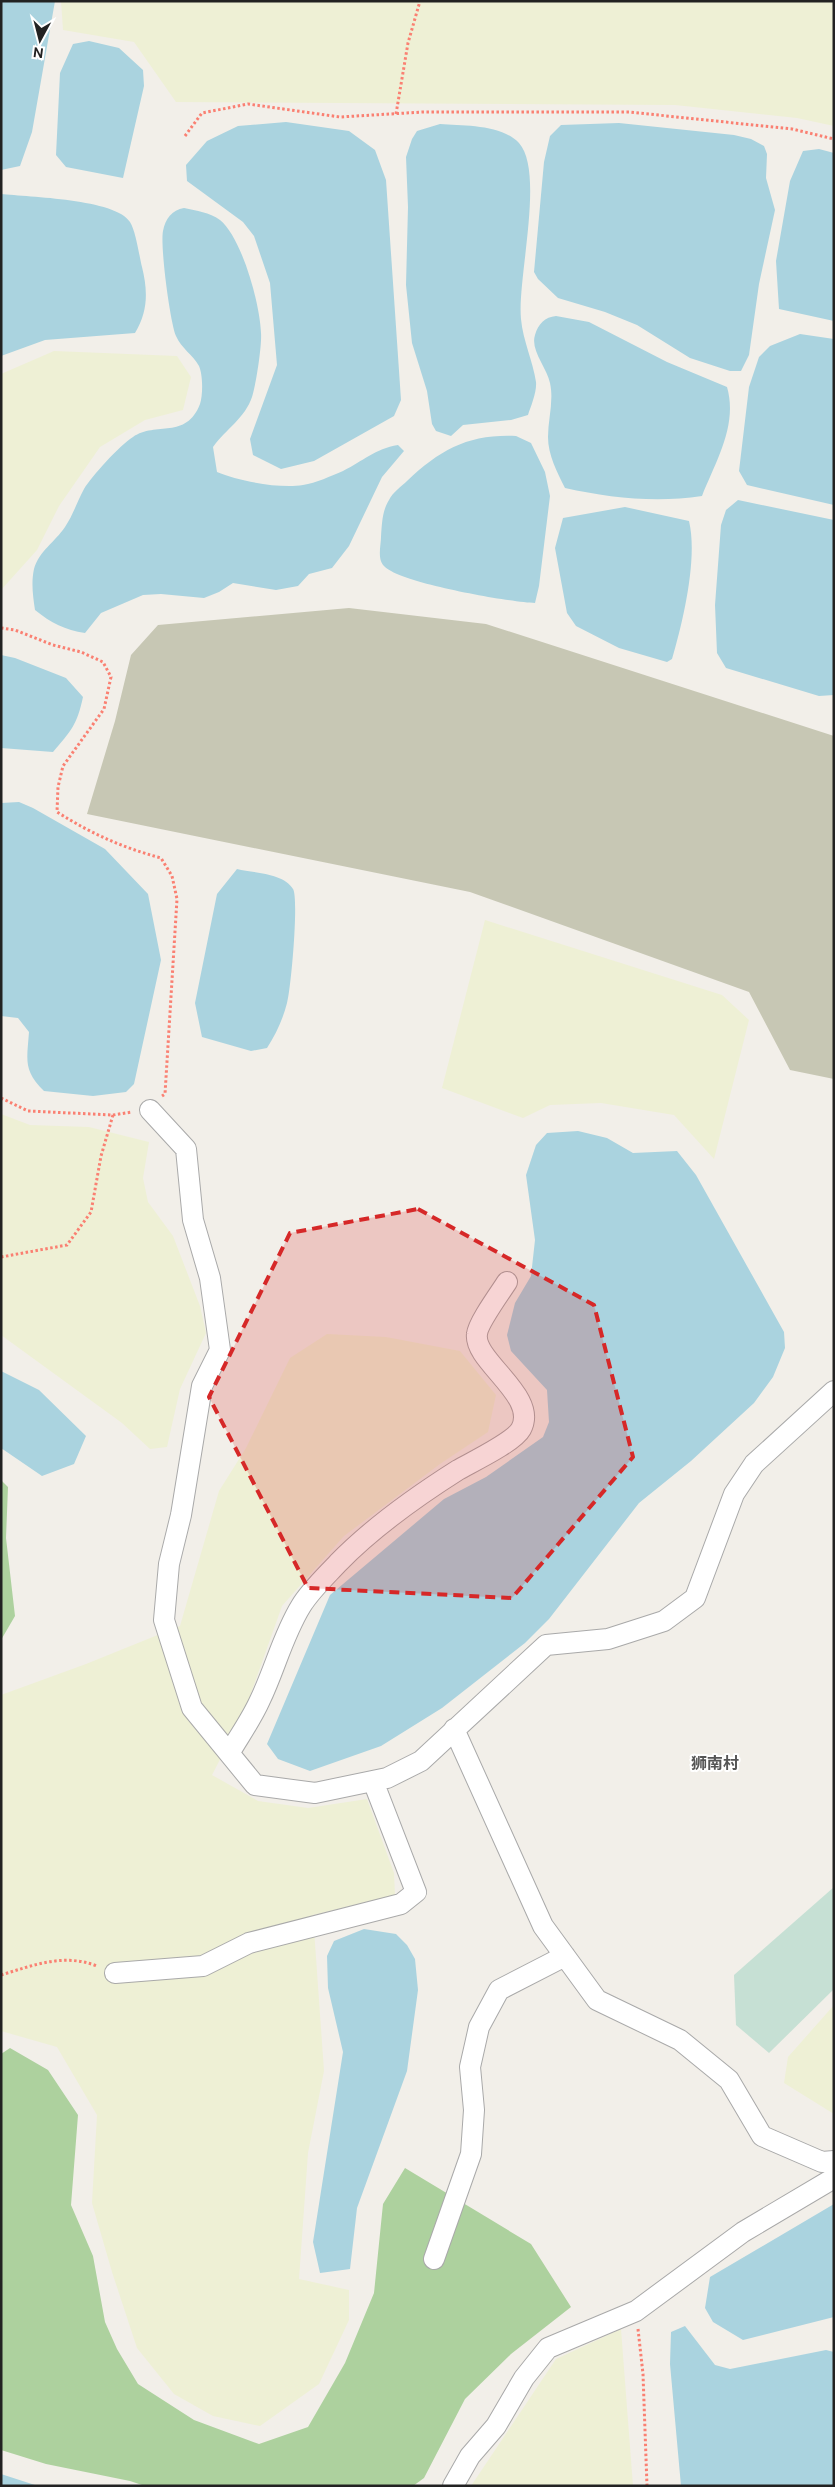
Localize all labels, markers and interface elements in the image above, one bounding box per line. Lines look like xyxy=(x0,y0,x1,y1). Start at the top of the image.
north arrow xyxy=(15,15,65,65)
text: N xyxy=(32,43,45,62)
district label: 狮南村 xyxy=(691,1753,739,1774)

